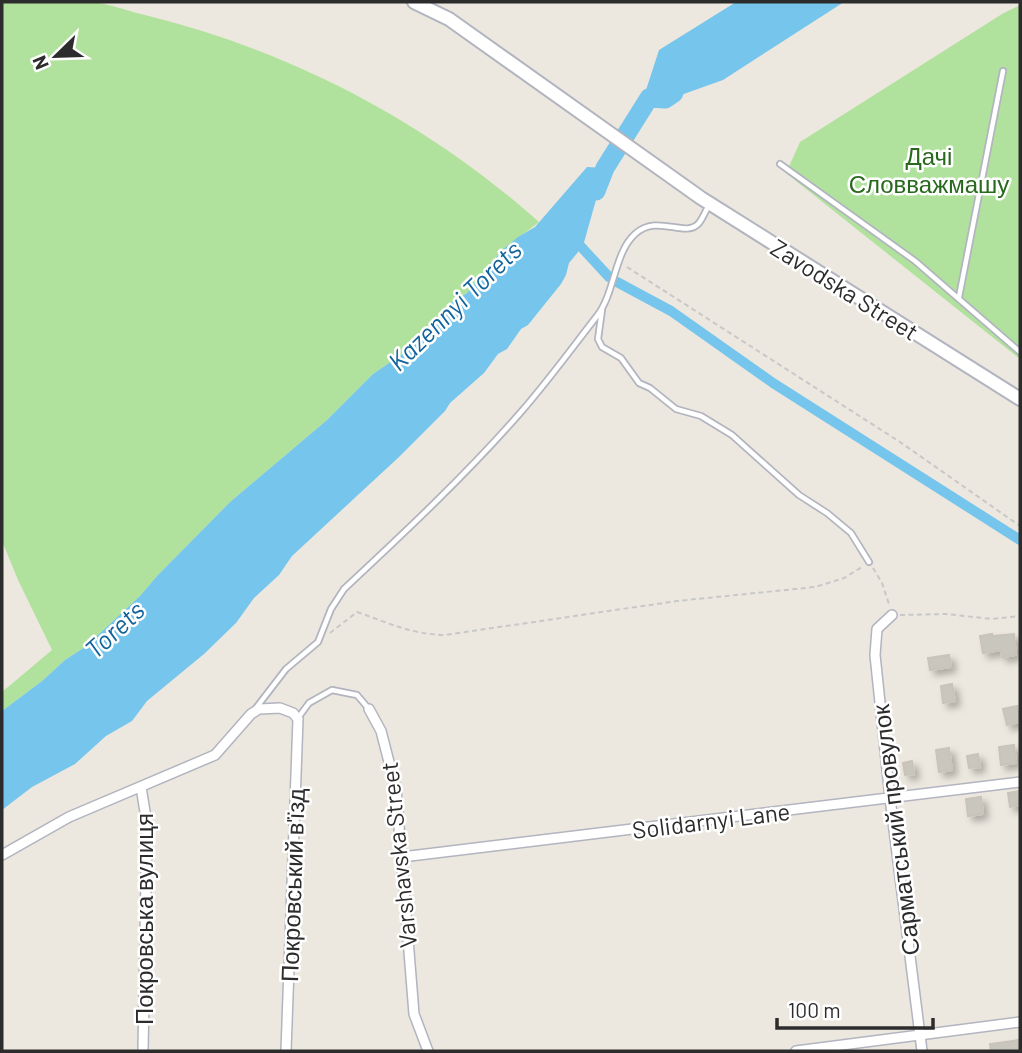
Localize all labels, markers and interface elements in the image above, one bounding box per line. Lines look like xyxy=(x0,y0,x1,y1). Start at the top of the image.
north arrow xyxy=(21,21,91,91)
text: N xyxy=(27,53,53,73)
park label: Дачі Словважмашу xyxy=(849,141,1009,198)
street label: Zavodska Street xyxy=(766,232,924,346)
water label: Kazennyi Torets xyxy=(381,234,527,376)
water label: Torets xyxy=(78,594,150,664)
street label: Сарматський провулок xyxy=(865,702,925,957)
street label: Varshavska Street xyxy=(374,760,422,950)
street label: Покровський в'їзд xyxy=(274,788,310,982)
street label: Solidarnyi Lane xyxy=(630,796,792,844)
street label: Покровська вулиця xyxy=(129,813,158,1025)
scale bar xyxy=(777,986,933,1030)
text: 100 m xyxy=(788,997,841,1022)

